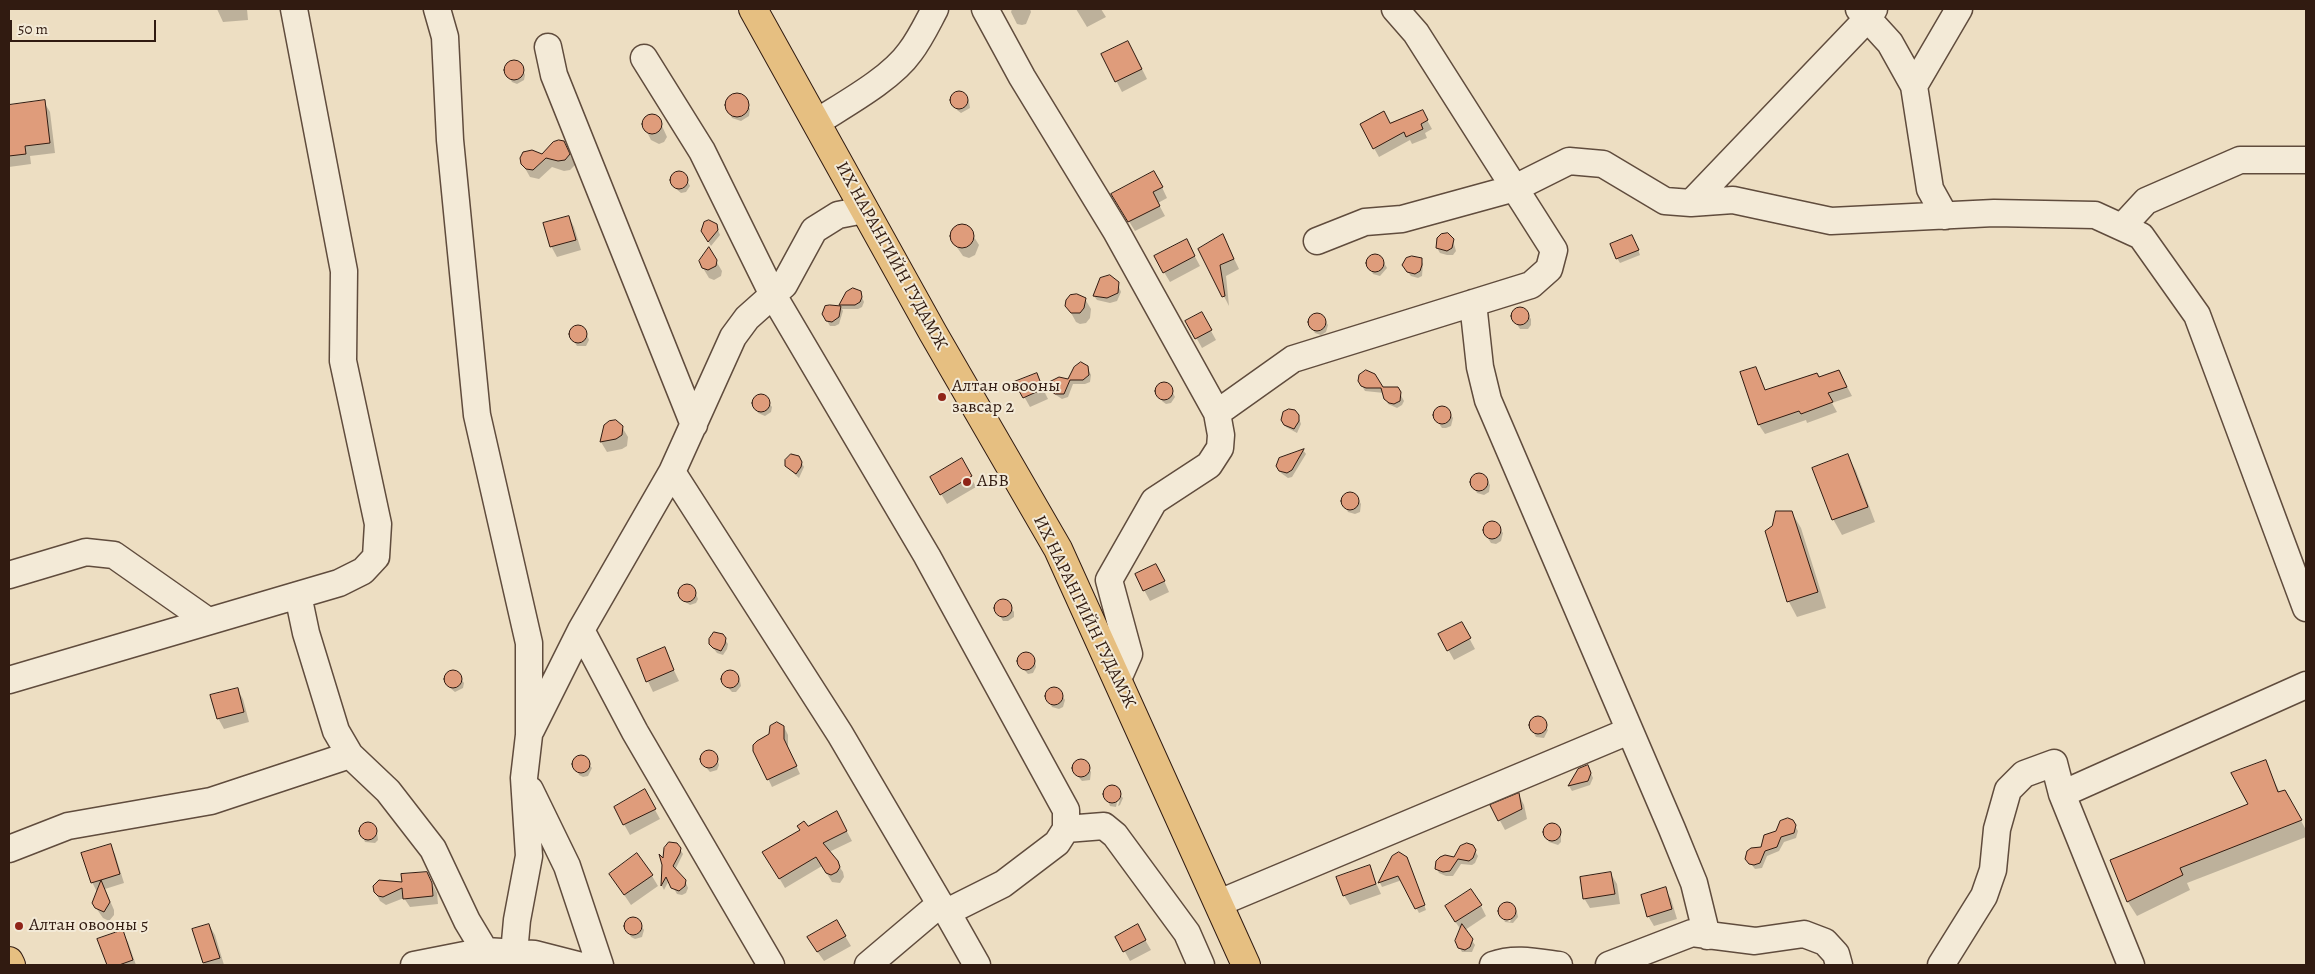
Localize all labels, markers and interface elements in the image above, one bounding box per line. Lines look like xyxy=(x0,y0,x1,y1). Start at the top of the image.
scale bar xyxy=(12,10,159,42)
text: 50 m xyxy=(18,19,48,39)
street label: ИХ НАРАНГИЙН ГУДАМЖ xyxy=(830,158,952,354)
place label: Алтан овооны завсар 2 xyxy=(952,376,1060,418)
marker: Алтан овооны завсар 2 xyxy=(936,391,948,403)
place label: АБВ xyxy=(977,471,1009,493)
marker: АБВ xyxy=(961,476,973,488)
street label: ИХ НАРАНГИЙН ГУДАМЖ xyxy=(1028,512,1140,712)
place label: Алтан овооны 5 xyxy=(29,915,148,937)
marker: Алтан овооны 5 xyxy=(13,920,25,932)

